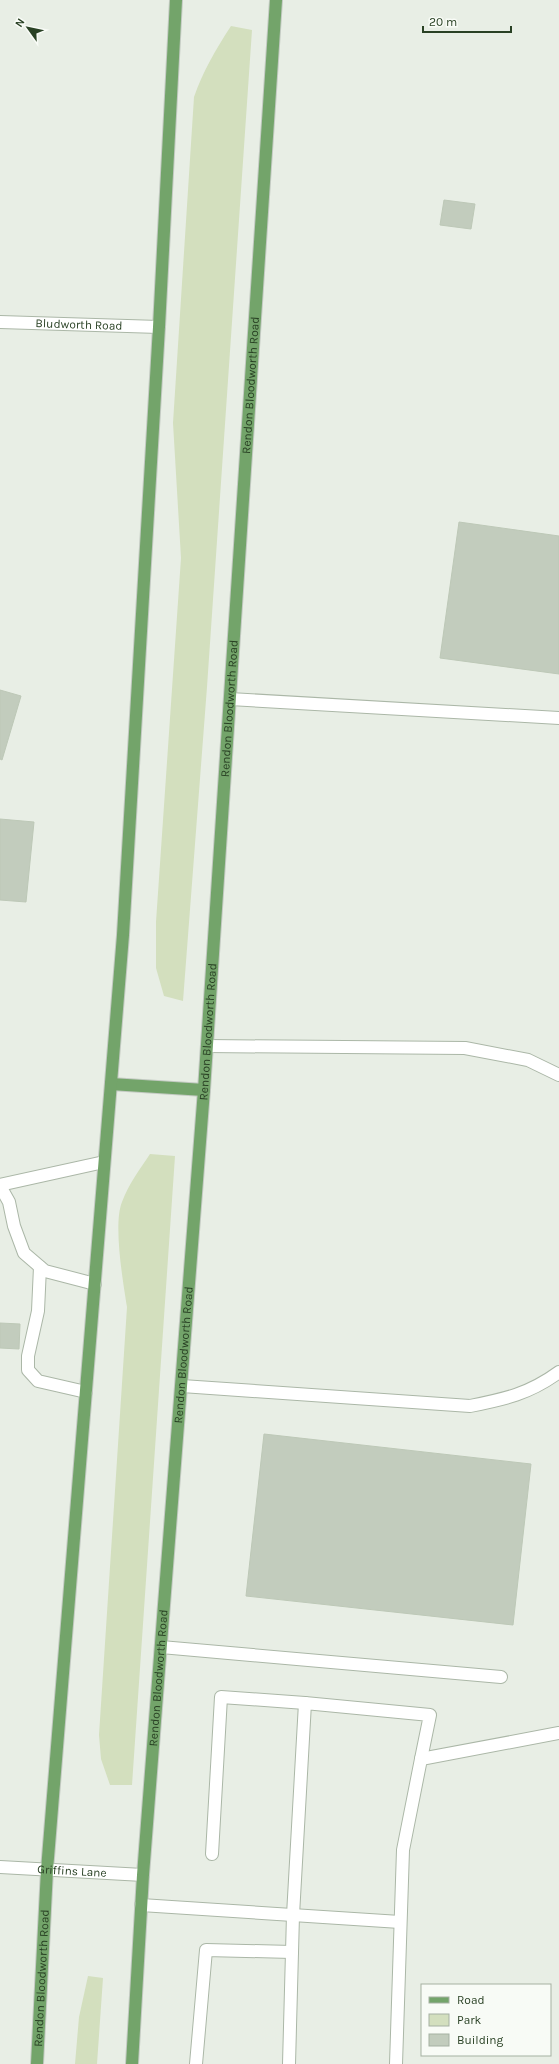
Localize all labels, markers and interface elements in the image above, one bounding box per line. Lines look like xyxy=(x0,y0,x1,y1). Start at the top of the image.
north arrow xyxy=(8,8,48,48)
scale bar xyxy=(423,8,511,34)
text: 20 m xyxy=(429,15,457,29)
text: N xyxy=(12,16,28,30)
street label: Bludworth Road xyxy=(35,316,123,333)
street label: Rendon Bloodworth Road xyxy=(239,316,262,454)
street label: Rendon Bloodworth Road xyxy=(218,639,241,778)
street label: Rendon Bloodworth Road xyxy=(196,963,219,1101)
street label: Rendon Bloodworth Road xyxy=(171,1286,196,1424)
street label: Rendon Bloodworth Road xyxy=(146,1609,171,1747)
street label: Griffins Lane xyxy=(37,1862,107,1880)
street label: Rendon Bloodworth Road xyxy=(31,1909,52,2047)
legend xyxy=(421,1984,551,2056)
text: Road xyxy=(457,1993,485,2007)
text: Park xyxy=(457,2013,482,2027)
text: Building xyxy=(457,2033,504,2047)

